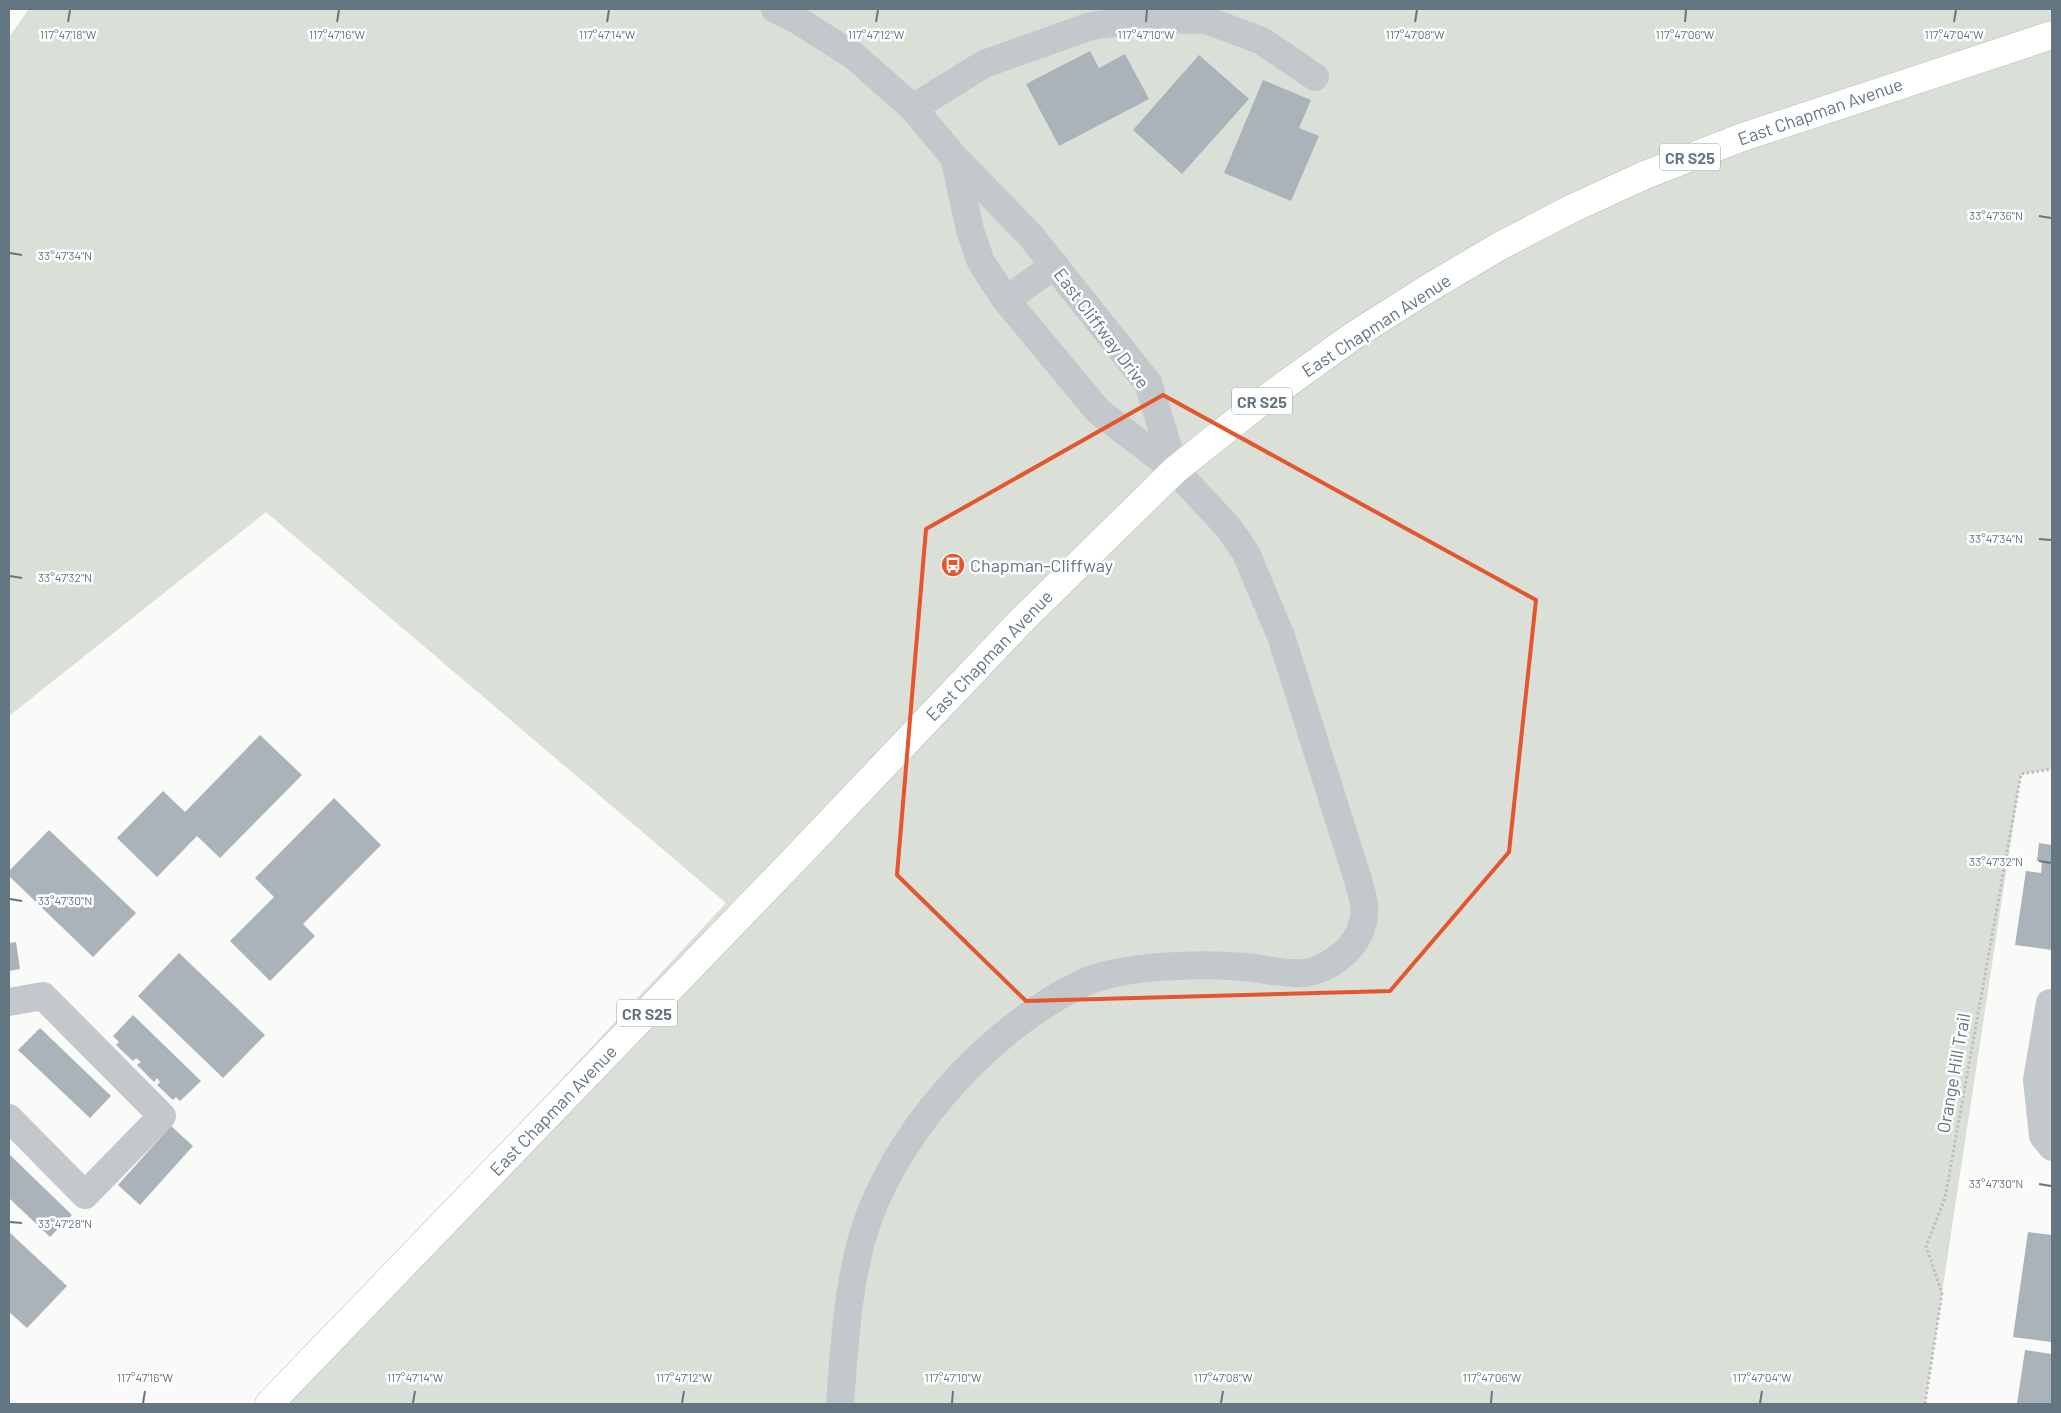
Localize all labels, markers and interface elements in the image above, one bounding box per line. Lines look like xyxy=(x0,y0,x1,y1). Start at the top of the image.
text: 117°47'18"W xyxy=(40,27,97,41)
text: 117°47'16"W xyxy=(309,27,366,41)
text: 117°47'14"W xyxy=(579,27,636,41)
text: 117°47'12"W xyxy=(848,27,905,41)
text: 117°47'10"W xyxy=(1118,27,1175,41)
text: 117°47'08"W xyxy=(1386,27,1445,41)
text: 117°47'06"W xyxy=(1656,27,1715,41)
text: 117°47'04"W xyxy=(1924,27,1984,41)
street label: East Chapman Avenue xyxy=(1735,72,1905,150)
road number: CR S25 xyxy=(1660,144,1720,170)
text: 33°47'36"N xyxy=(1969,208,2023,222)
text: 33°47'34"N xyxy=(38,248,92,262)
street label: East Cliffway Drive xyxy=(1050,263,1154,393)
street label: East Chapman Avenue xyxy=(1297,269,1455,381)
road number: CR S25 xyxy=(1232,388,1292,414)
text: 33°47'34"N xyxy=(1969,531,2023,545)
bus stop icon: Chapman-Cliffway xyxy=(940,552,966,578)
place label: Chapman-Cliffway xyxy=(970,554,1113,576)
text: 33°47'32"N xyxy=(38,570,92,584)
street label: East Chapman Avenue xyxy=(921,585,1057,725)
text: 33°47'32"N xyxy=(1969,854,2023,868)
text: 33°47'30"N xyxy=(38,893,92,907)
road number: CR S25 xyxy=(617,1000,677,1026)
street label: Orange Hill Trail xyxy=(1932,1011,1974,1135)
street label: East Chapman Avenue xyxy=(485,1040,621,1180)
text: 33°47'30"N xyxy=(1969,1176,2023,1190)
text: 33°47'28"N xyxy=(38,1216,92,1230)
text: 117°47'16"W xyxy=(117,1370,174,1384)
text: 117°47'14"W xyxy=(387,1370,444,1384)
text: 117°47'12"W xyxy=(656,1370,713,1384)
text: 117°47'10"W xyxy=(925,1370,982,1384)
text: 117°47'08"W xyxy=(1194,1370,1253,1384)
text: 117°47'06"W xyxy=(1463,1370,1522,1384)
text: 117°47'04"W xyxy=(1732,1370,1792,1384)

